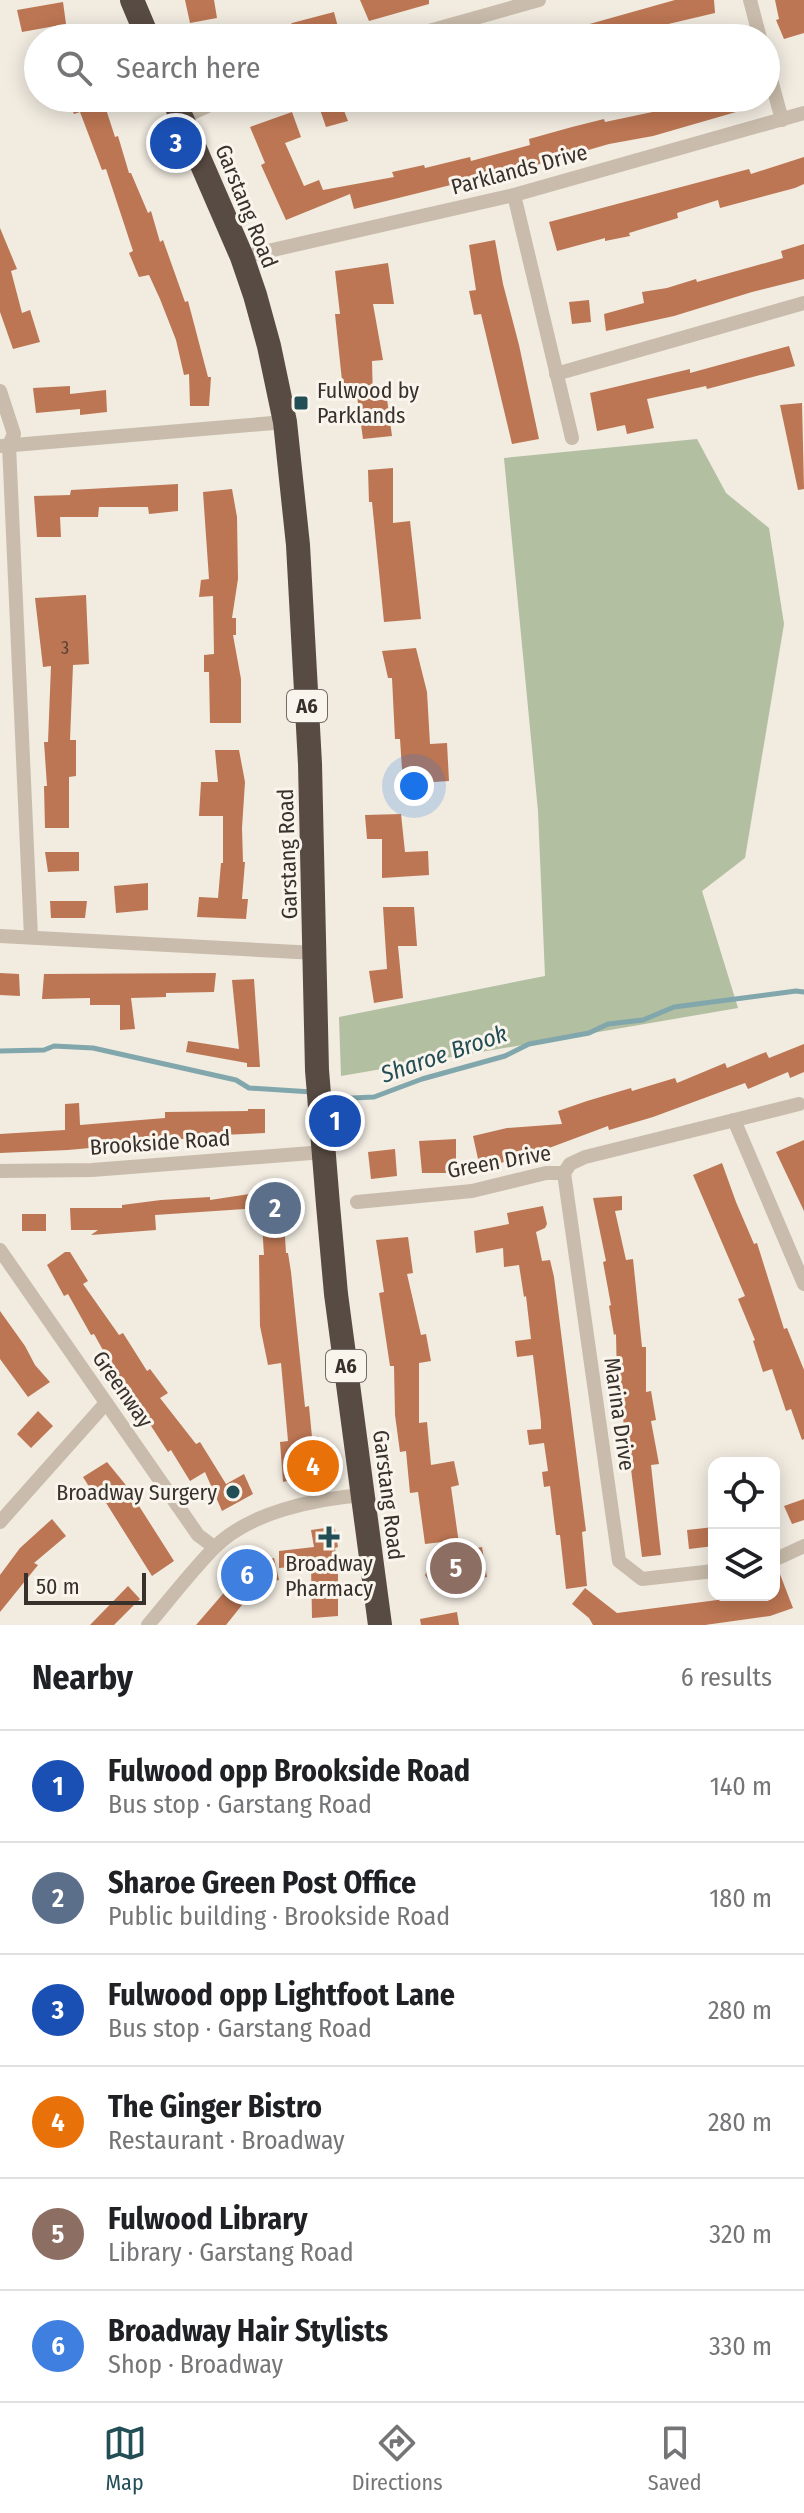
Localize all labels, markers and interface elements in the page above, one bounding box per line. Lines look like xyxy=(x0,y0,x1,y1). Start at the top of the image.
search box xyxy=(24,24,780,112)
icon: search xyxy=(52,46,96,90)
text: Search here xyxy=(116,50,261,86)
pin: 3 xyxy=(150,113,202,173)
street label: Parklands Drive xyxy=(448,138,590,201)
street label: Garstang Road xyxy=(210,141,284,272)
place label: Fulwood by Parklands xyxy=(317,377,419,429)
marker: Fulwood by Parklands xyxy=(292,394,310,412)
house number: 3 xyxy=(61,637,69,659)
road number: A6 xyxy=(287,690,327,722)
your location xyxy=(394,766,434,806)
street label: Garstang Road xyxy=(272,788,303,920)
water label: Sharoe Brook xyxy=(376,1019,511,1089)
pin: 1 xyxy=(309,1091,361,1151)
street label: Brookside Road xyxy=(89,1124,231,1161)
street label: Green Drive xyxy=(445,1139,553,1184)
pin: 2 xyxy=(249,1178,301,1238)
street label: Greenway xyxy=(86,1346,159,1433)
road number: A6 xyxy=(326,1350,366,1382)
street label: Marina Drive xyxy=(598,1356,641,1472)
street label: Garstang Road xyxy=(367,1429,410,1562)
pin: 4 xyxy=(287,1436,339,1496)
map controls xyxy=(708,1457,780,1601)
button: locate xyxy=(708,1457,780,1529)
place label: Broadway Surgery xyxy=(56,1479,217,1506)
marker: Broadway Surgery xyxy=(224,1483,242,1501)
marker: Broadway Pharmacy xyxy=(320,1528,338,1546)
button: layers xyxy=(708,1529,780,1601)
pin: 5 xyxy=(430,1538,482,1598)
pin: 6 xyxy=(221,1545,273,1605)
place label: Broadway Pharmacy xyxy=(285,1550,373,1602)
scale bar xyxy=(24,1569,146,1605)
text: 50 m xyxy=(36,1573,80,1600)
text: Nearby xyxy=(32,1657,133,1698)
text: 6 results xyxy=(681,1662,772,1693)
text: Fulwood opp Brookside Road xyxy=(108,1753,470,1789)
text: 1 xyxy=(53,1771,64,1802)
text: 140 m xyxy=(710,1771,772,1802)
text: Bus stop · Garstang Road xyxy=(108,1789,372,1820)
text: Sharoe Green Post Office xyxy=(108,1865,416,1901)
text: 2 xyxy=(52,1883,64,1914)
text: 180 m xyxy=(709,1883,772,1914)
text: Public building · Brookside Road xyxy=(108,1901,450,1932)
text: Fulwood opp Lightfoot Lane xyxy=(108,1977,455,2013)
text: 3 xyxy=(52,1995,64,2026)
text: 280 m xyxy=(708,1995,772,2026)
text: Bus stop · Garstang Road xyxy=(108,2013,372,2044)
text: The Ginger Bistro xyxy=(108,2089,322,2125)
text: 4 xyxy=(51,2107,65,2138)
text: 280 m xyxy=(708,2107,772,2138)
text: Restaurant · Broadway xyxy=(108,2125,345,2156)
text: Fulwood Library xyxy=(108,2201,307,2237)
text: 5 xyxy=(52,2219,64,2250)
text: 320 m xyxy=(709,2219,772,2250)
text: Library · Garstang Road xyxy=(108,2237,354,2268)
text: Broadway Hair Stylists xyxy=(108,2313,388,2349)
text: 6 xyxy=(51,2331,65,2362)
text: 330 m xyxy=(709,2331,772,2362)
text: Shop · Broadway xyxy=(108,2349,283,2380)
tab: Map xyxy=(103,2421,147,2496)
tab: Directions xyxy=(352,2421,443,2496)
tab: Saved xyxy=(648,2421,701,2496)

